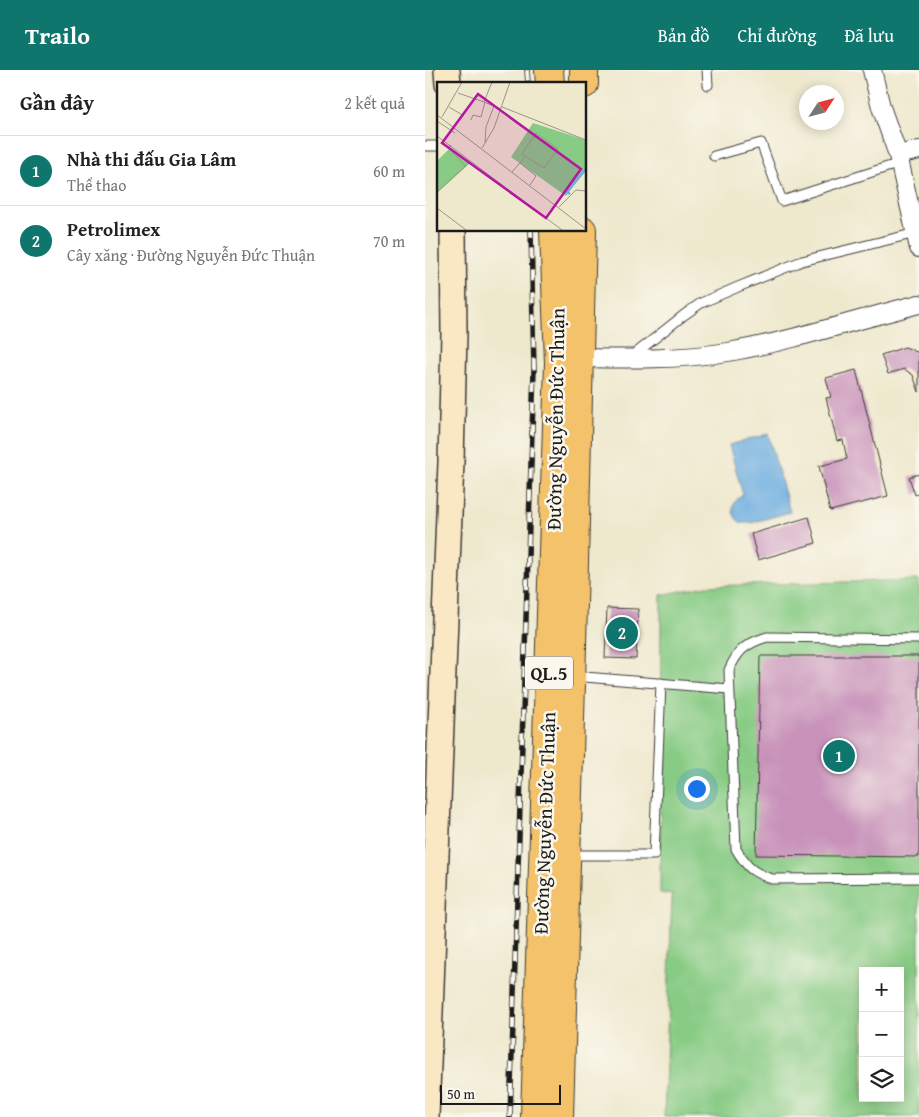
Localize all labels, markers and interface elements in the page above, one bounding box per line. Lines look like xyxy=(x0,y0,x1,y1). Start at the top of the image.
text: Trailo xyxy=(25,18,90,53)
text: Bản đồ xyxy=(658,22,709,49)
text: Chỉ đường xyxy=(737,22,816,49)
text: Đã lưu xyxy=(844,22,894,49)
inset map xyxy=(437,82,586,231)
north arrow xyxy=(799,85,844,130)
text: Gần đây xyxy=(20,87,94,118)
text: 2 kết quả xyxy=(344,91,405,115)
text: Nhà thi đấu Gia Lâm xyxy=(67,145,236,173)
text: 1 xyxy=(32,159,40,183)
text: 60 m xyxy=(373,159,405,183)
text: Thể thao xyxy=(67,173,126,197)
text: Petrolimex xyxy=(67,215,160,243)
text: 2 xyxy=(32,229,40,253)
text: 70 m xyxy=(373,229,405,253)
text: Cây xăng · Đường Nguyễn Đức Thuận xyxy=(67,243,315,267)
street label: Đường Nguyễn Đức Thuận xyxy=(539,308,571,530)
pin: 2 xyxy=(606,614,638,652)
road number: QL.5 xyxy=(525,656,573,690)
street label: Đường Nguyễn Đức Thuận xyxy=(526,711,562,935)
pin: 1 xyxy=(823,737,855,775)
your location xyxy=(684,776,710,802)
map controls xyxy=(859,967,904,1102)
button: + xyxy=(859,967,904,1012)
button: − xyxy=(859,1012,904,1057)
button: layers xyxy=(859,1057,904,1102)
scale bar xyxy=(440,1082,561,1105)
text: 50 m xyxy=(447,1084,475,1104)

